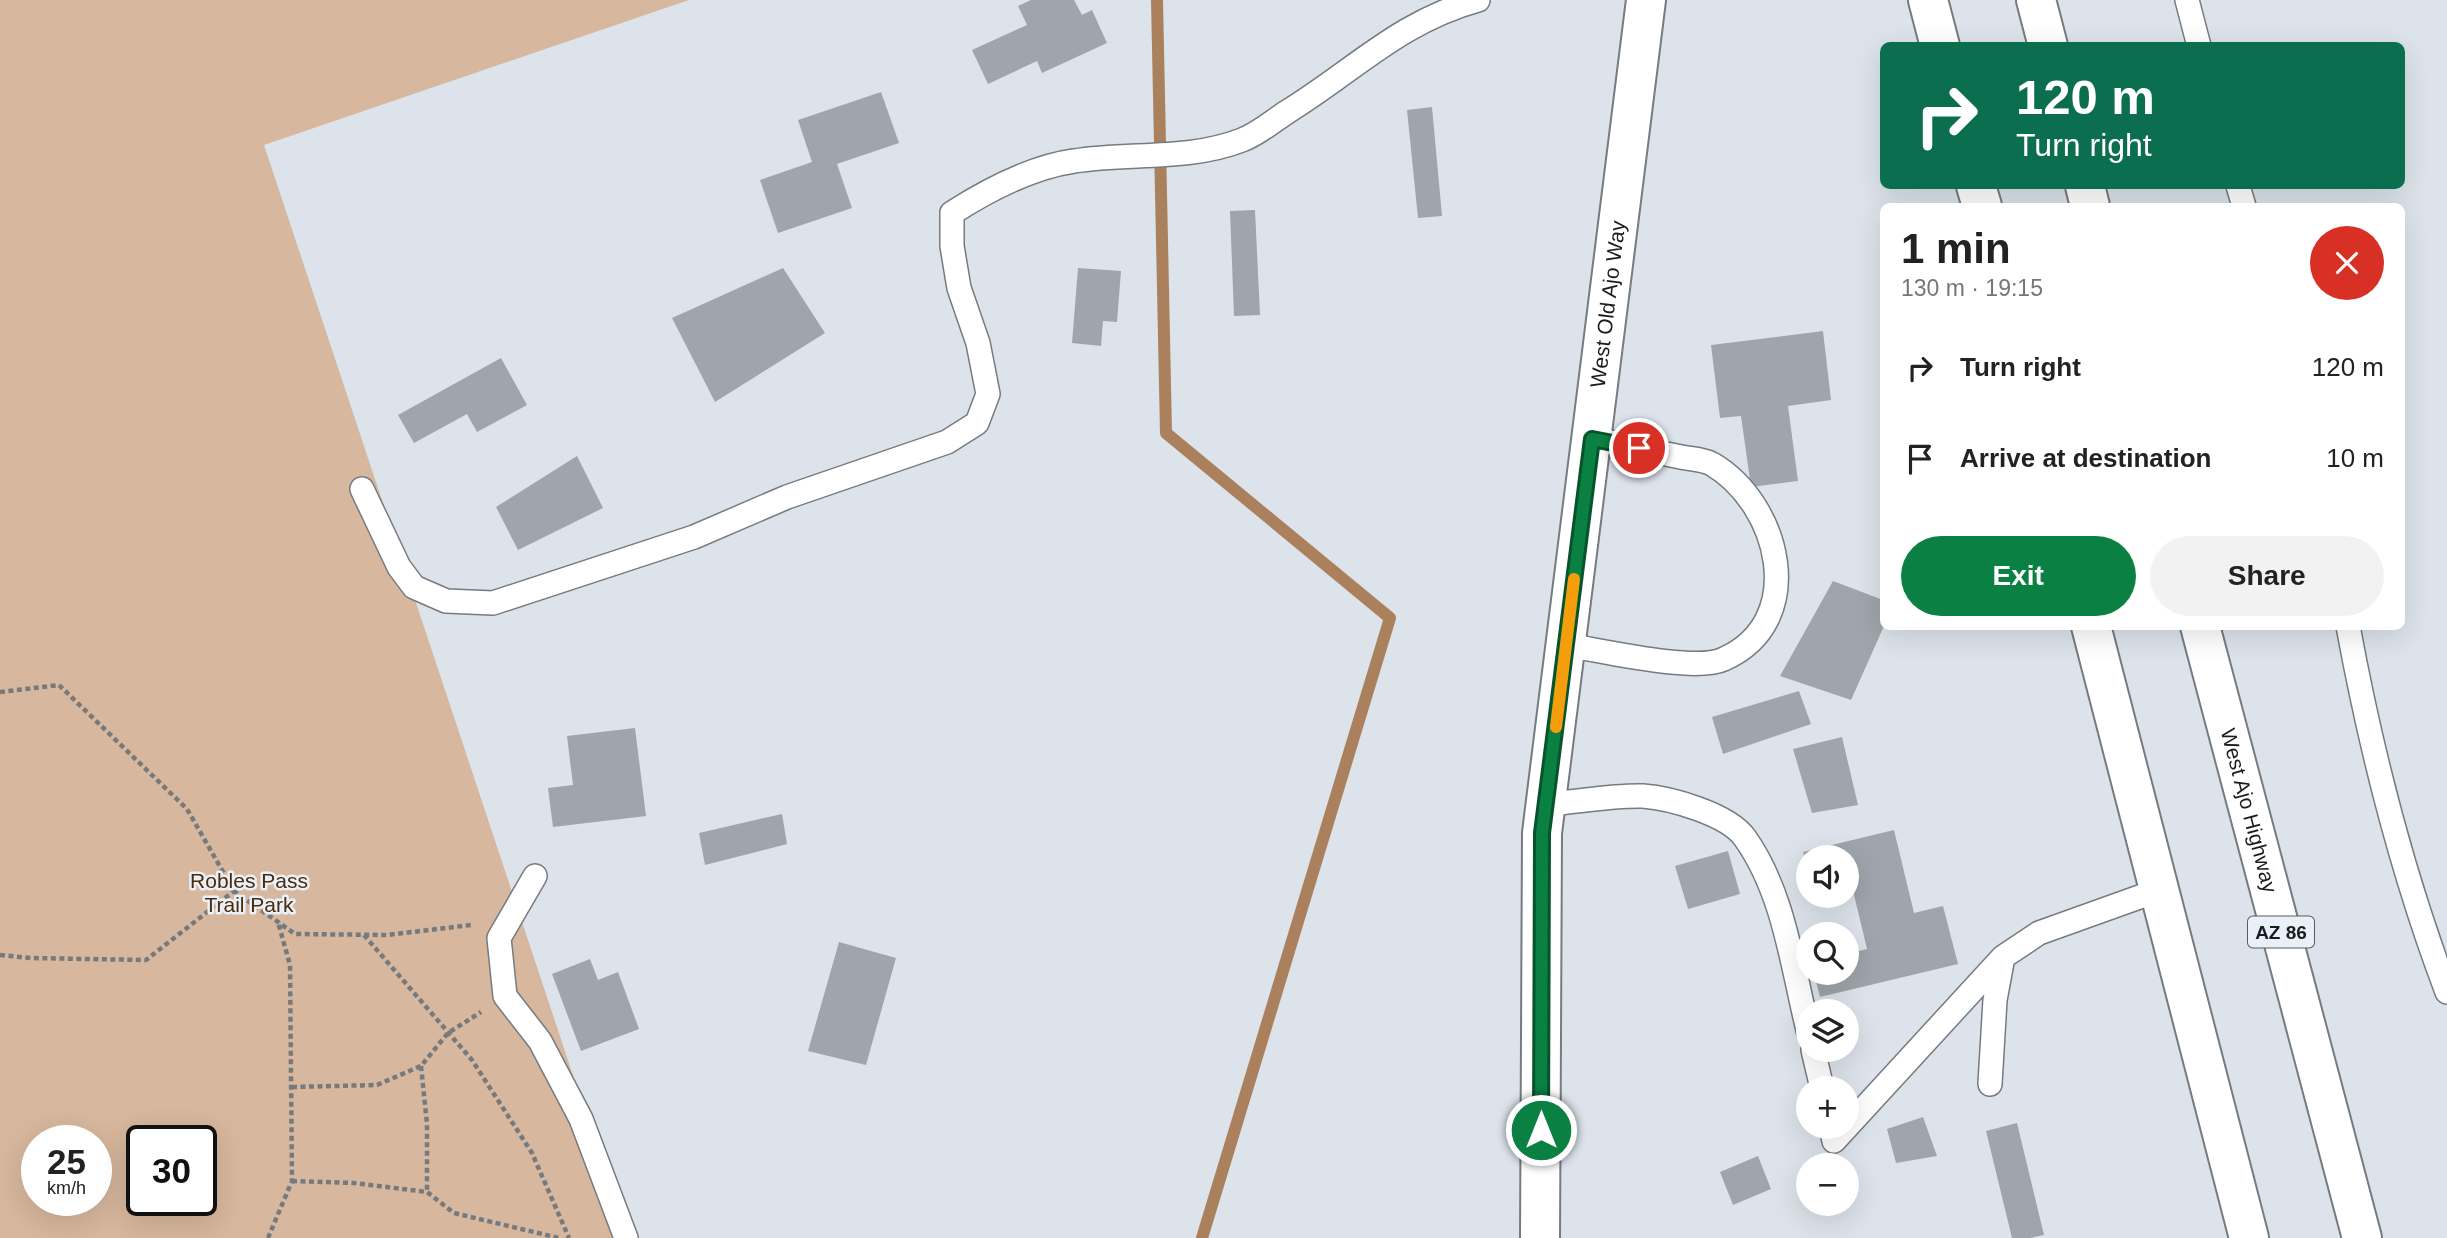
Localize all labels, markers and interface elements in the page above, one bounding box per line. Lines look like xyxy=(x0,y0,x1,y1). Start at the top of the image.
icon: right xyxy=(1901,70,1992,161)
text: 120 m xyxy=(2016,70,2155,124)
text: Turn right xyxy=(2016,127,2152,163)
street label: West Old Ajo Way xyxy=(1586,219,1629,389)
text: 1 min xyxy=(1901,225,2011,272)
button: close xyxy=(2310,226,2384,300)
text: 130 m · 19:15 xyxy=(1901,275,2043,301)
icon: right xyxy=(1901,349,1939,387)
text: Turn right xyxy=(1960,352,2081,382)
text: 120 m xyxy=(2312,352,2384,382)
pin xyxy=(1609,418,1669,478)
icon: arrive xyxy=(1620,429,1658,467)
icon: arrive xyxy=(1901,440,1939,478)
text: Arrive at destination xyxy=(1960,443,2211,473)
text: 10 m xyxy=(2326,443,2384,473)
button: Exit xyxy=(1901,536,2136,616)
button: Share xyxy=(2150,536,2384,616)
street label: West Ajo Highway xyxy=(2217,726,2282,896)
map controls xyxy=(1796,845,1859,1216)
button: sound xyxy=(1796,845,1859,908)
park label: Robles Pass Trail Park xyxy=(190,869,308,916)
road number: AZ 86 xyxy=(2248,916,2314,948)
button: search xyxy=(1796,922,1859,985)
button: layers xyxy=(1796,999,1859,1062)
button: + xyxy=(1796,1076,1859,1139)
position arrow xyxy=(1504,1093,1578,1167)
speed limit sign: 30 xyxy=(126,1125,217,1216)
text: 25 xyxy=(47,1142,86,1181)
button: − xyxy=(1796,1153,1859,1216)
text: km/h xyxy=(47,1178,86,1198)

